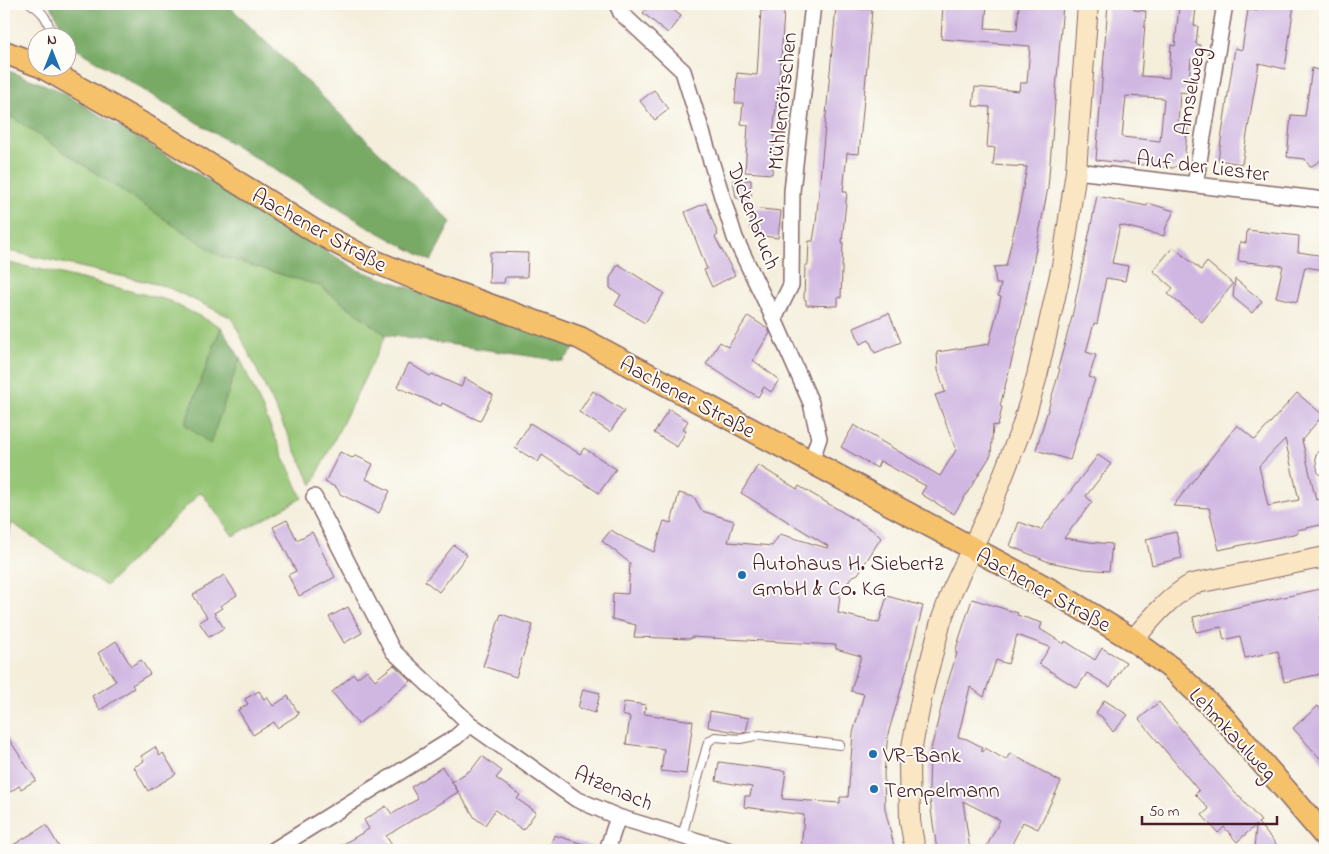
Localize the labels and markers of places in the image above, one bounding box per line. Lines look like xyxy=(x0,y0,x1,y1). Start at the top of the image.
place label: Autohaus H. Siebertz GmbH & Co. KG xyxy=(752,549,944,606)
marker: Autohaus H. Siebertz GmbH & Co. KG xyxy=(736,569,748,581)
place label: VR-Bank xyxy=(882,741,961,773)
marker: VR-Bank xyxy=(867,748,879,760)
place label: Tempelmann xyxy=(884,776,1000,808)
marker: Tempelmann xyxy=(868,783,880,795)

